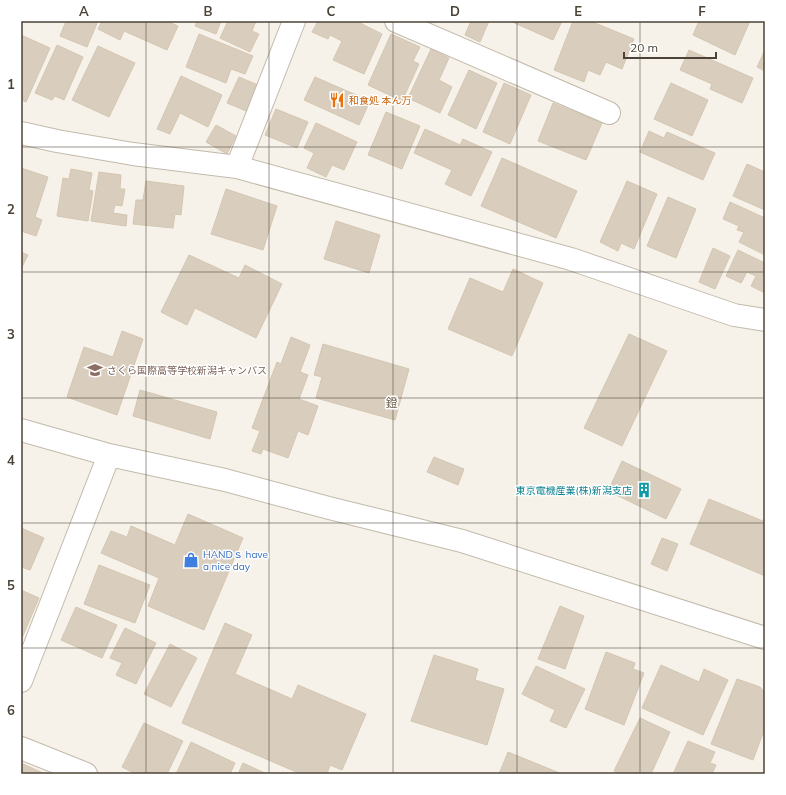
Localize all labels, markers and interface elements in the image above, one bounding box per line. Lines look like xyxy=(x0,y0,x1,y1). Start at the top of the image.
text: A xyxy=(79,3,89,19)
text: B xyxy=(204,3,213,19)
text: C xyxy=(327,3,336,19)
text: D xyxy=(450,3,460,19)
text: E xyxy=(574,3,582,19)
text: F xyxy=(698,3,706,19)
scale bar xyxy=(624,34,716,60)
text: 20 m xyxy=(630,40,658,55)
text: 1 xyxy=(7,76,15,92)
restaurant icon: 和食処 本ん万 xyxy=(328,91,346,109)
place label: 和食処 本ん万 xyxy=(349,94,412,107)
text: 2 xyxy=(7,201,15,217)
text: 3 xyxy=(7,326,15,342)
school or university icon: さくら国際高等学校新潟キャンパス xyxy=(86,361,104,379)
place label: さくら国際高等学校新潟キャンパス xyxy=(107,364,267,377)
district label: 鐙 xyxy=(386,395,398,410)
text: 4 xyxy=(7,452,15,468)
building icon: 東京電機産業(株)新潟支店 xyxy=(635,481,653,499)
place label: 東京電機産業(株)新潟支店 xyxy=(516,484,632,497)
place label: HANDｓ have a nice day xyxy=(203,548,268,573)
shop icon: HANDｓ have a nice day xyxy=(182,551,200,569)
text: 5 xyxy=(7,577,15,593)
text: 6 xyxy=(7,702,15,718)

